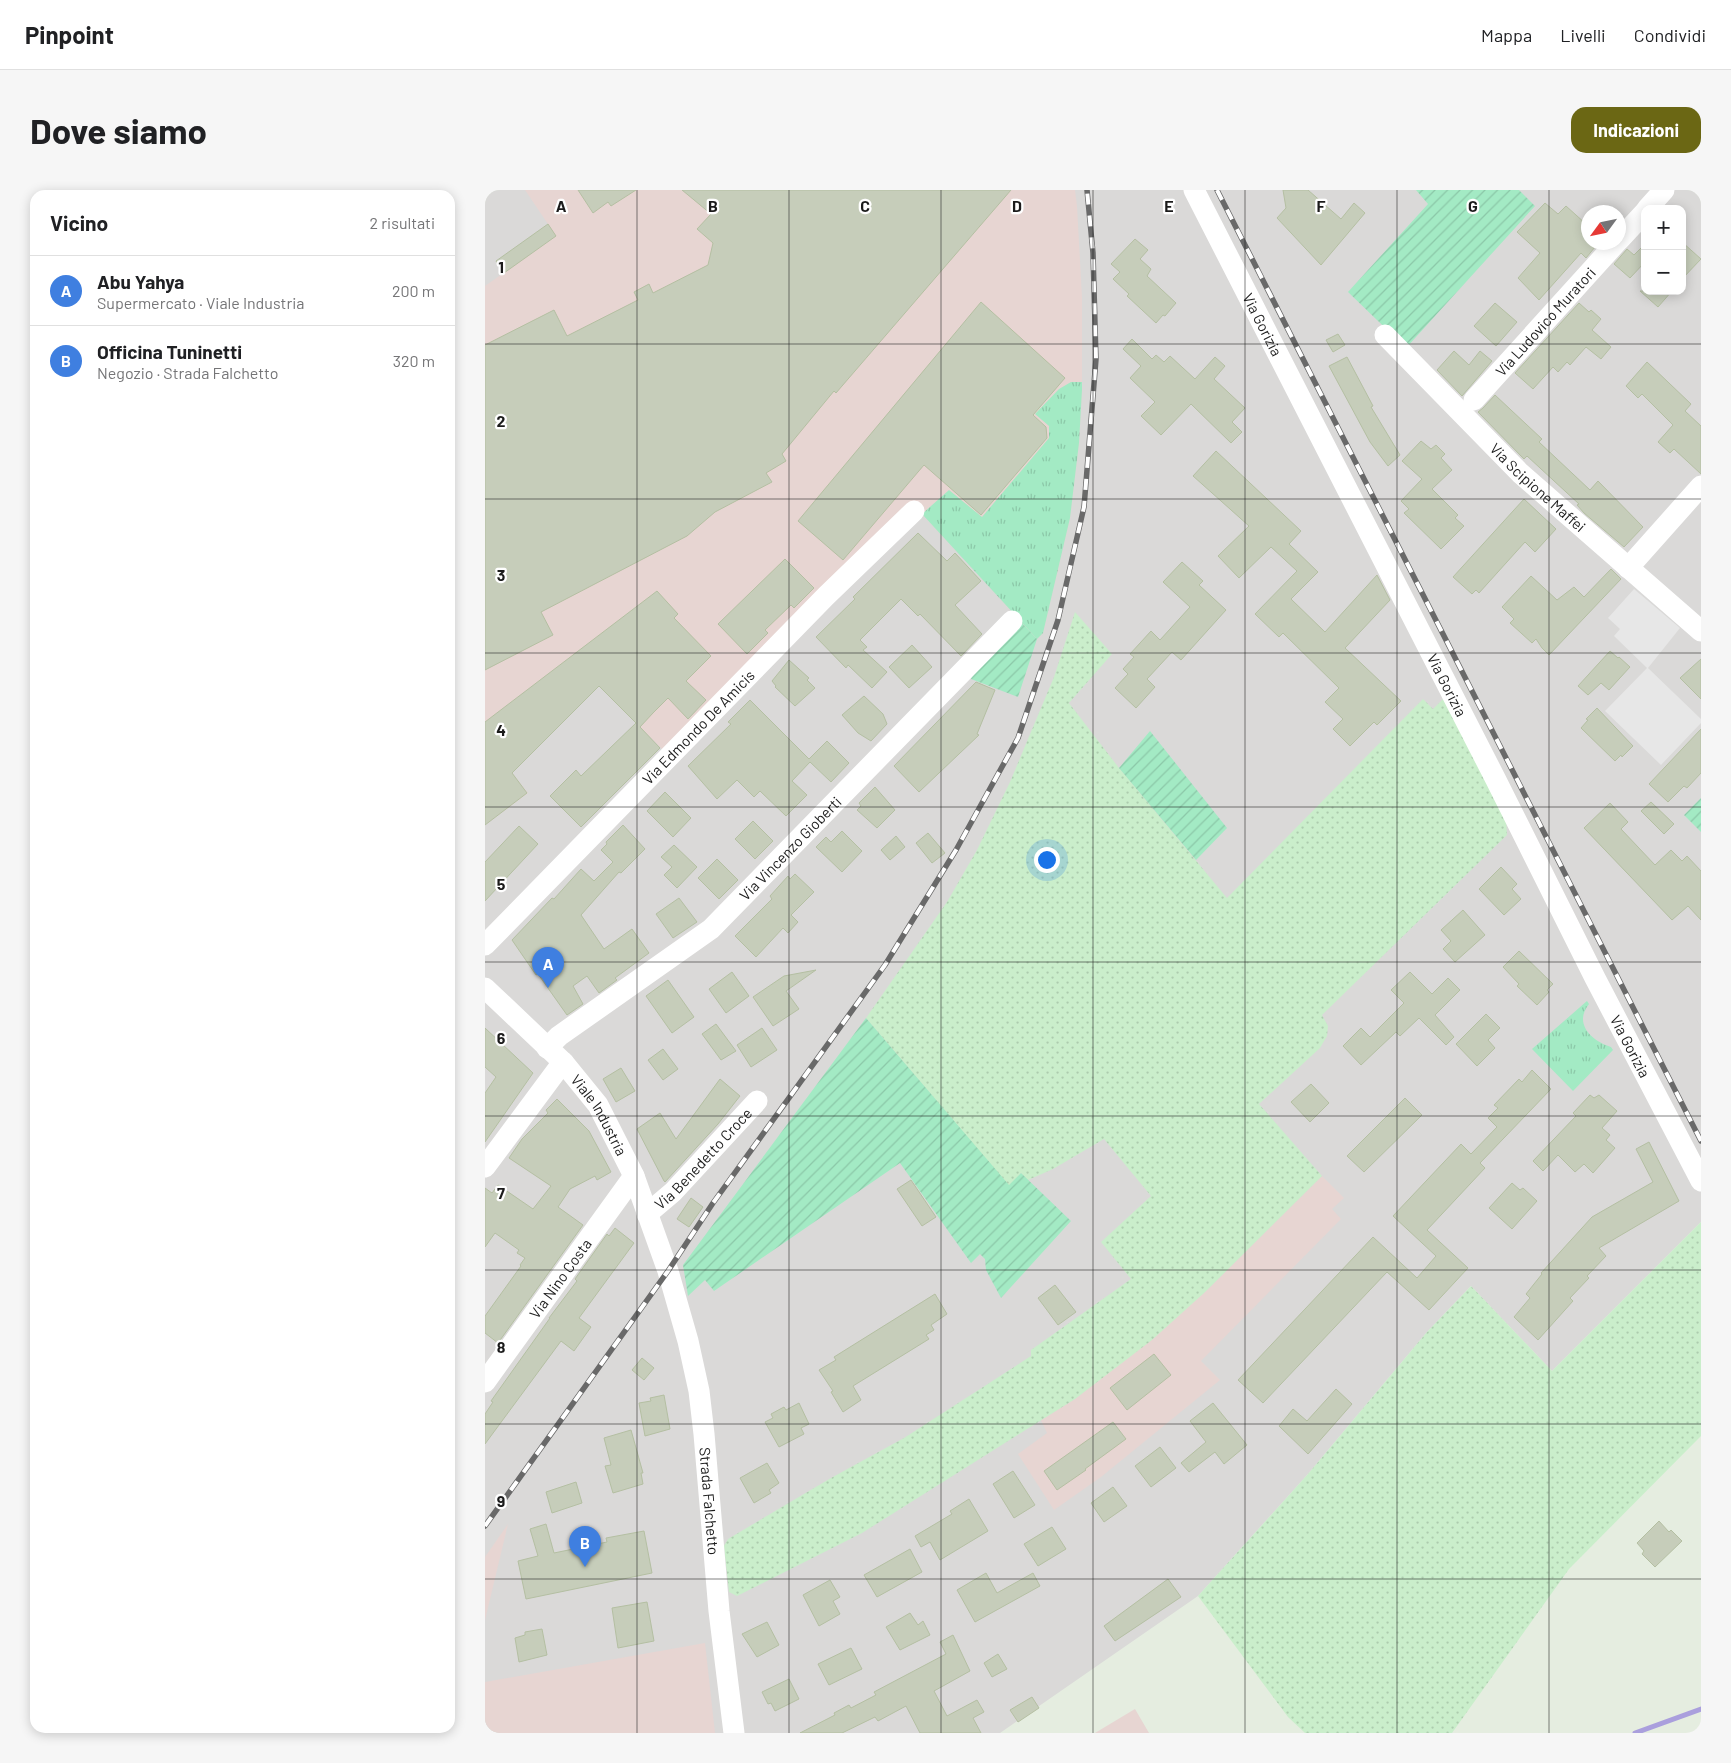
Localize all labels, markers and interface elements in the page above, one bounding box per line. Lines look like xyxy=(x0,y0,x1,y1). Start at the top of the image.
text: Pinpoint xyxy=(25,20,114,49)
text: Mappa xyxy=(1481,24,1532,46)
text: Livelli xyxy=(1560,24,1606,46)
text: Condividi xyxy=(1634,24,1706,46)
button: Indicazioni xyxy=(1571,107,1701,153)
text: Dove siamo xyxy=(30,109,207,151)
text: A xyxy=(556,196,567,215)
text: B xyxy=(708,196,718,215)
text: C xyxy=(860,196,870,215)
text: D xyxy=(1012,196,1022,215)
text: E xyxy=(1164,196,1174,215)
text: F xyxy=(1317,196,1326,215)
text: G xyxy=(1468,196,1478,215)
north arrow xyxy=(1581,205,1626,250)
map controls xyxy=(1641,205,1686,295)
button: + xyxy=(1641,205,1686,250)
text: Vicino xyxy=(50,210,108,235)
text: 2 risultati xyxy=(370,213,435,232)
button: − xyxy=(1641,250,1686,295)
text: 1 xyxy=(498,257,504,276)
street label: Via Ludovico Muratori xyxy=(1491,263,1599,380)
text: Abu Yahya xyxy=(97,270,184,293)
text: A xyxy=(61,281,71,300)
text: 200 m xyxy=(392,281,435,300)
street label: Via Gorizia xyxy=(1239,290,1286,359)
text: Supermercato · Viale Industria xyxy=(97,293,305,312)
text: Officina Tuninetti xyxy=(97,340,242,363)
text: B xyxy=(61,351,71,370)
text: 320 m xyxy=(393,351,435,370)
text: Negozio · Strada Falchetto xyxy=(97,363,278,382)
text: 2 xyxy=(497,411,506,430)
street label: Via Scipione Maffei xyxy=(1487,439,1590,535)
text: 3 xyxy=(497,565,505,584)
street label: Via Gorizia xyxy=(1424,650,1471,719)
street label: Via Edmondo De Amicis xyxy=(638,666,758,788)
text: 4 xyxy=(496,720,506,739)
street label: Via Vincenzo Gioberti xyxy=(735,792,845,904)
your location xyxy=(1034,847,1060,873)
text: 5 xyxy=(497,874,506,893)
pin: A xyxy=(532,947,564,988)
street label: Via Gorizia xyxy=(1607,1012,1654,1081)
text: 6 xyxy=(497,1028,506,1047)
street label: Viale Industria xyxy=(568,1070,631,1158)
street label: Via Benedetto Croce xyxy=(651,1104,755,1213)
text: 7 xyxy=(497,1183,505,1202)
street label: Via Nino Costa xyxy=(525,1235,595,1322)
text: 8 xyxy=(497,1337,506,1356)
street label: Strada Falchetto xyxy=(696,1446,723,1556)
text: 9 xyxy=(497,1491,505,1510)
pin: B xyxy=(569,1526,601,1567)

